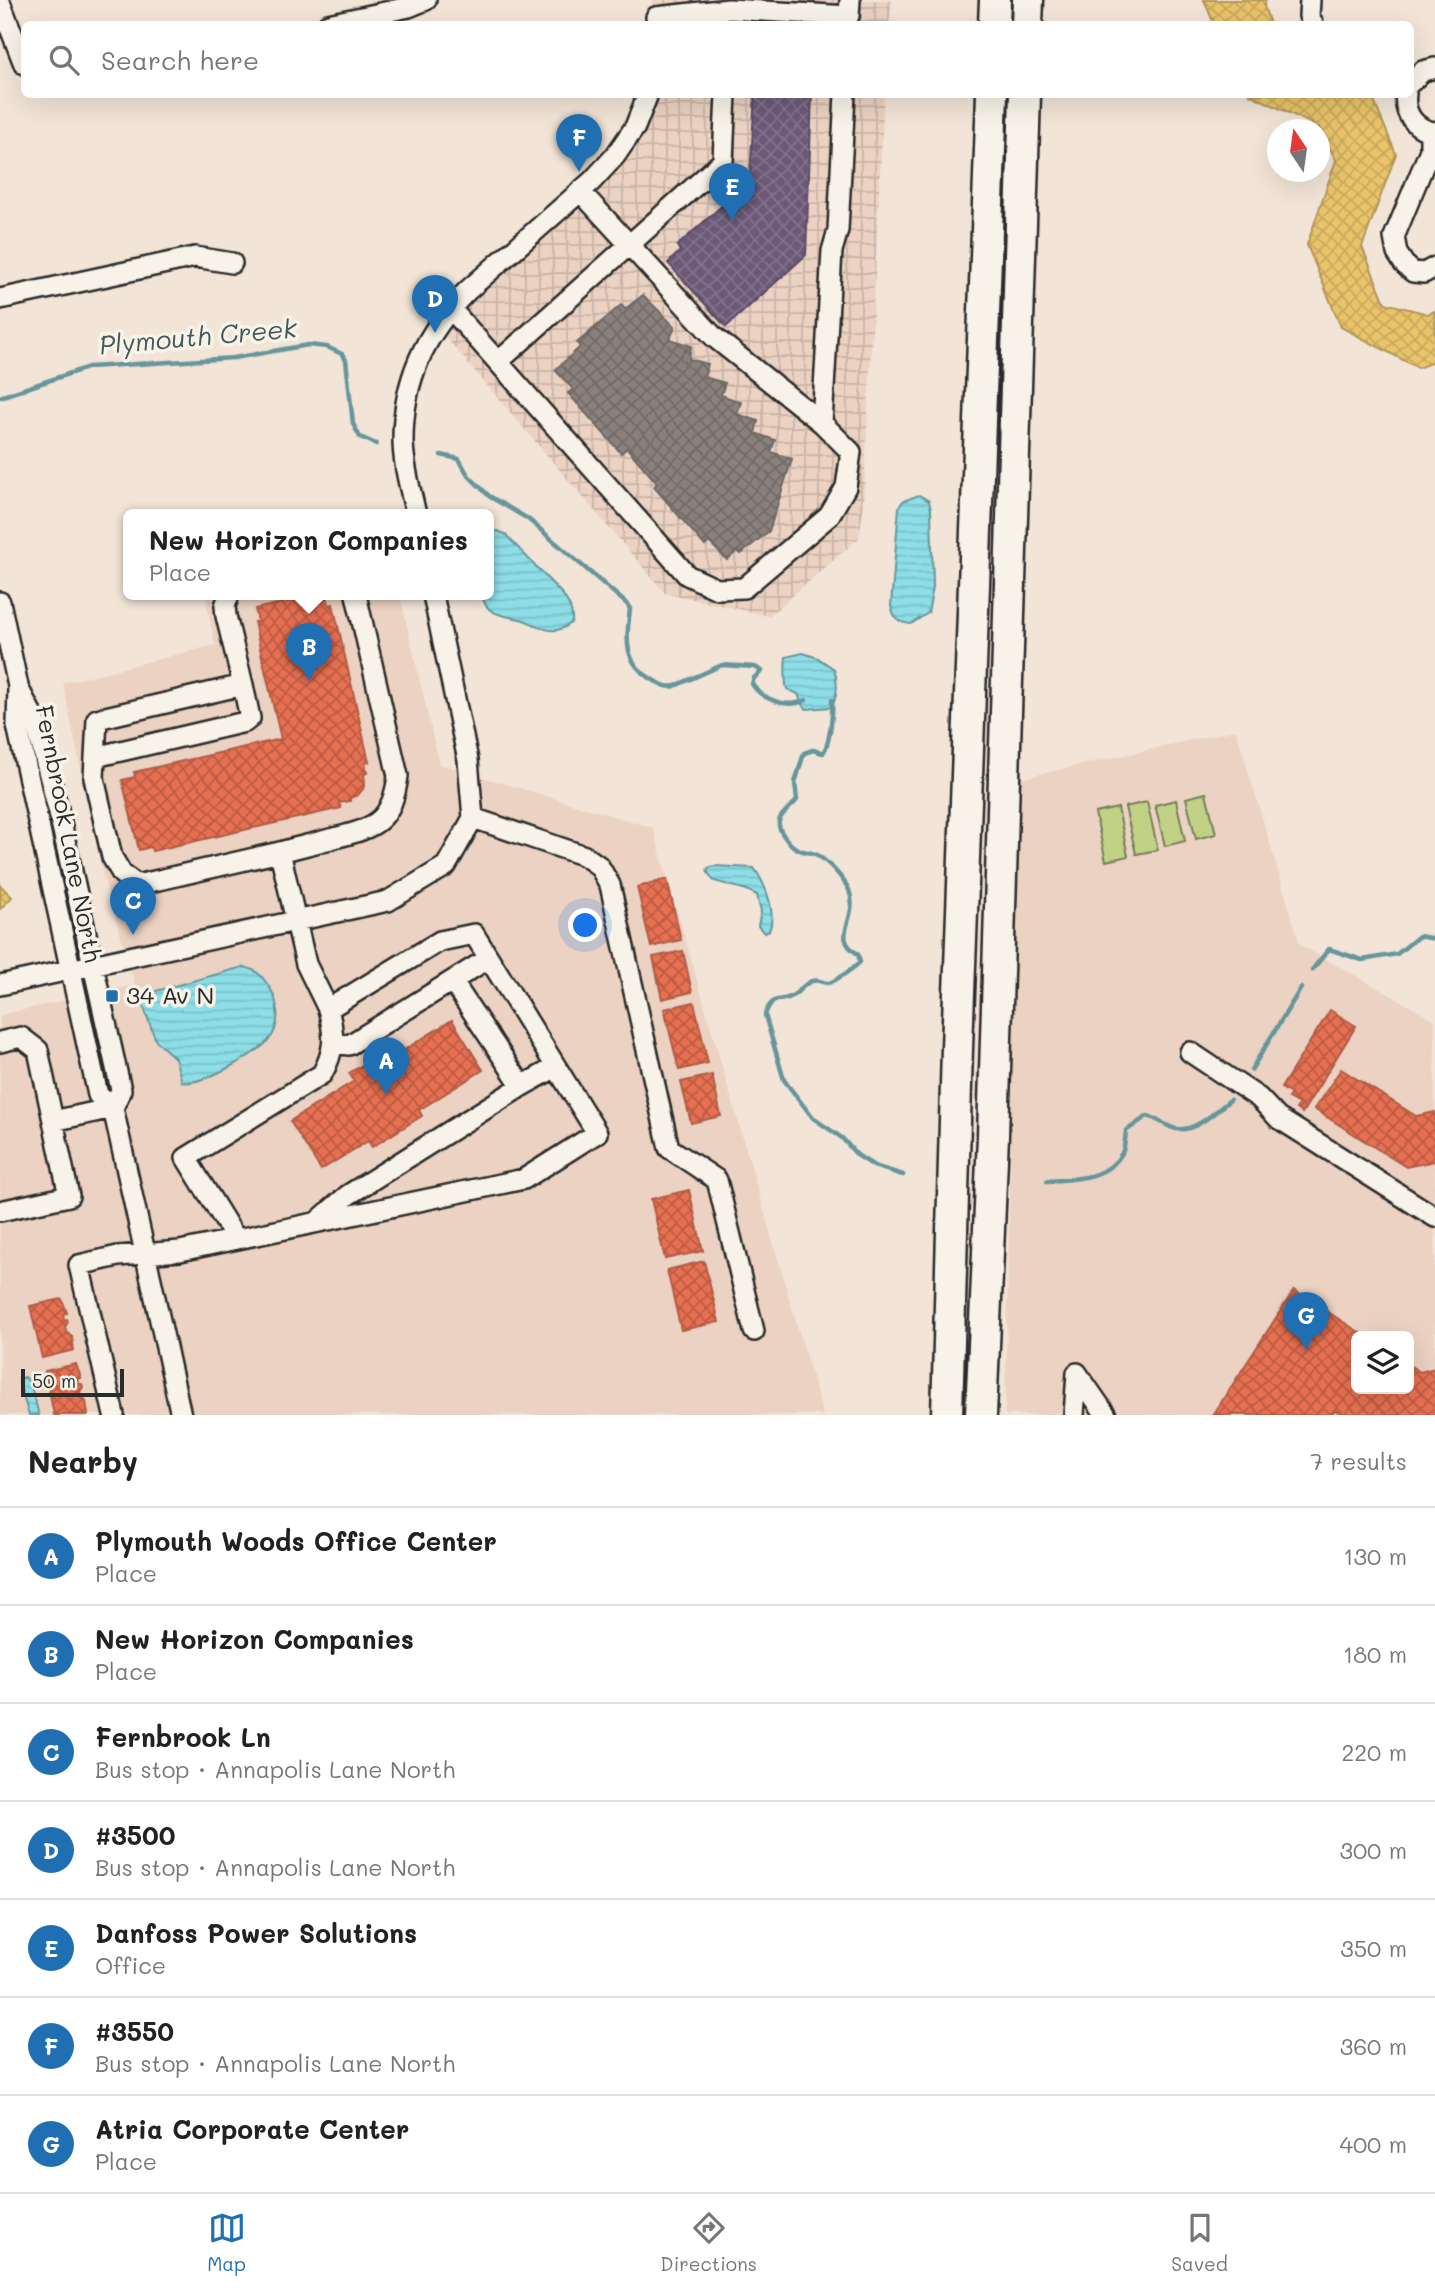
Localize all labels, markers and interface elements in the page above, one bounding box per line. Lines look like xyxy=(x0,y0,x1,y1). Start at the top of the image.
search box xyxy=(21,21,1414,98)
icon: search xyxy=(45,41,83,79)
text: Search here xyxy=(101,43,259,77)
pin: F xyxy=(556,114,602,172)
north arrow xyxy=(1267,119,1330,182)
pin: E xyxy=(709,163,755,221)
pin: D xyxy=(412,275,458,333)
water label: Plymouth Creek xyxy=(98,310,299,362)
popup xyxy=(123,509,494,600)
text: New Horizon Companies xyxy=(149,523,468,557)
text: Place xyxy=(149,557,211,587)
pin: B xyxy=(286,623,332,681)
street label: Fernbrook Lane North xyxy=(29,702,110,965)
pin: C xyxy=(110,877,156,935)
your location xyxy=(568,908,602,942)
place label: 34 Av N xyxy=(126,979,214,1010)
marker: 34 Av N xyxy=(104,988,120,1004)
pin: A xyxy=(363,1037,409,1095)
pin: G xyxy=(1283,1292,1329,1350)
map controls xyxy=(1351,1331,1414,1394)
button: layers xyxy=(1351,1331,1414,1394)
scale bar xyxy=(21,1366,124,1398)
text: 50 m xyxy=(32,1368,76,1393)
text: Nearby xyxy=(28,1441,138,1481)
text: 7 results xyxy=(1310,1446,1407,1476)
text: Plymouth Woods Office Center xyxy=(95,1524,497,1558)
text: A xyxy=(43,1541,59,1571)
text: 130 m xyxy=(1343,1541,1407,1571)
text: Place xyxy=(95,1558,157,1588)
text: New Horizon Companies xyxy=(95,1622,414,1656)
text: B xyxy=(43,1639,59,1669)
text: 180 m xyxy=(1343,1639,1407,1669)
text: Place xyxy=(95,1656,157,1686)
text: Fernbrook Ln xyxy=(95,1720,271,1754)
text: C xyxy=(42,1737,60,1767)
text: 220 m xyxy=(1341,1737,1407,1767)
text: Bus stop · Annapolis Lane North xyxy=(95,1754,455,1784)
text: #3500 xyxy=(95,1818,175,1852)
text: D xyxy=(43,1835,59,1865)
text: 300 m xyxy=(1339,1835,1407,1865)
text: Bus stop · Annapolis Lane North xyxy=(95,1852,455,1882)
text: Danfoss Power Solutions xyxy=(95,1916,417,1950)
text: E xyxy=(44,1933,58,1963)
text: 350 m xyxy=(1340,1933,1407,1963)
text: Office xyxy=(95,1950,166,1980)
text: #3550 xyxy=(95,2014,174,2048)
text: F xyxy=(44,2031,58,2061)
text: 360 m xyxy=(1340,2031,1407,2061)
text: Bus stop · Annapolis Lane North xyxy=(95,2048,455,2078)
text: Atria Corporate Center xyxy=(95,2112,409,2146)
text: G xyxy=(42,2129,60,2159)
text: 400 m xyxy=(1339,2129,1407,2159)
text: Place xyxy=(95,2146,157,2176)
tab: Map xyxy=(207,2209,246,2276)
tab: Directions xyxy=(660,2209,757,2276)
tab: Saved xyxy=(1171,2209,1228,2276)

